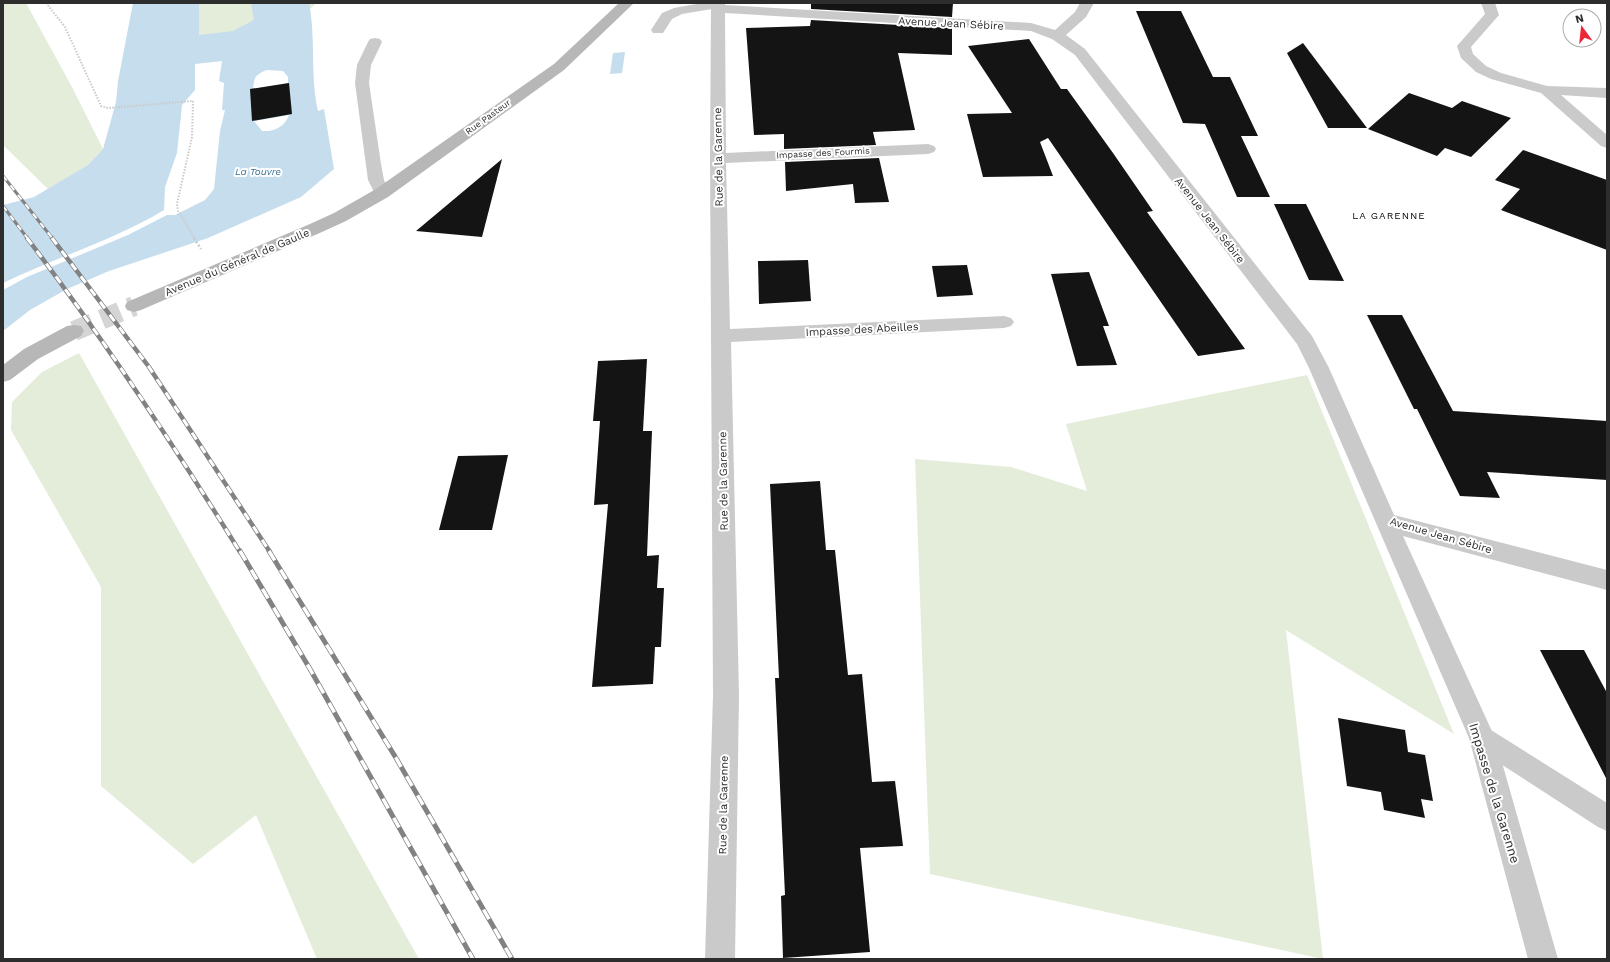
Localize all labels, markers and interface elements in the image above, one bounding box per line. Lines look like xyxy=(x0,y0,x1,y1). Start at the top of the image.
north arrow xyxy=(1562,8,1602,48)
text: N xyxy=(1574,11,1585,26)
street label: Avenue Jean Sébire xyxy=(898,14,1004,33)
street label: Rue Pasteur xyxy=(464,97,513,137)
street label: Rue de la Garenne xyxy=(711,107,726,207)
street label: Impasse des Fourmis xyxy=(776,146,870,160)
water label: La Touvre xyxy=(235,166,281,177)
street label: Avenue Jean Sébire xyxy=(1172,175,1247,266)
district label: LA GARENNE xyxy=(1352,210,1426,221)
street label: Avenue du Général de Gaulle xyxy=(163,226,311,299)
street label: Impasse des Abeilles xyxy=(805,320,919,339)
street label: Rue de la Garenne xyxy=(716,431,731,531)
street label: Avenue Jean Sébire xyxy=(1388,515,1493,556)
street label: Impasse de la Garenne xyxy=(1466,721,1523,865)
street label: Rue de la Garenne xyxy=(716,755,731,855)

